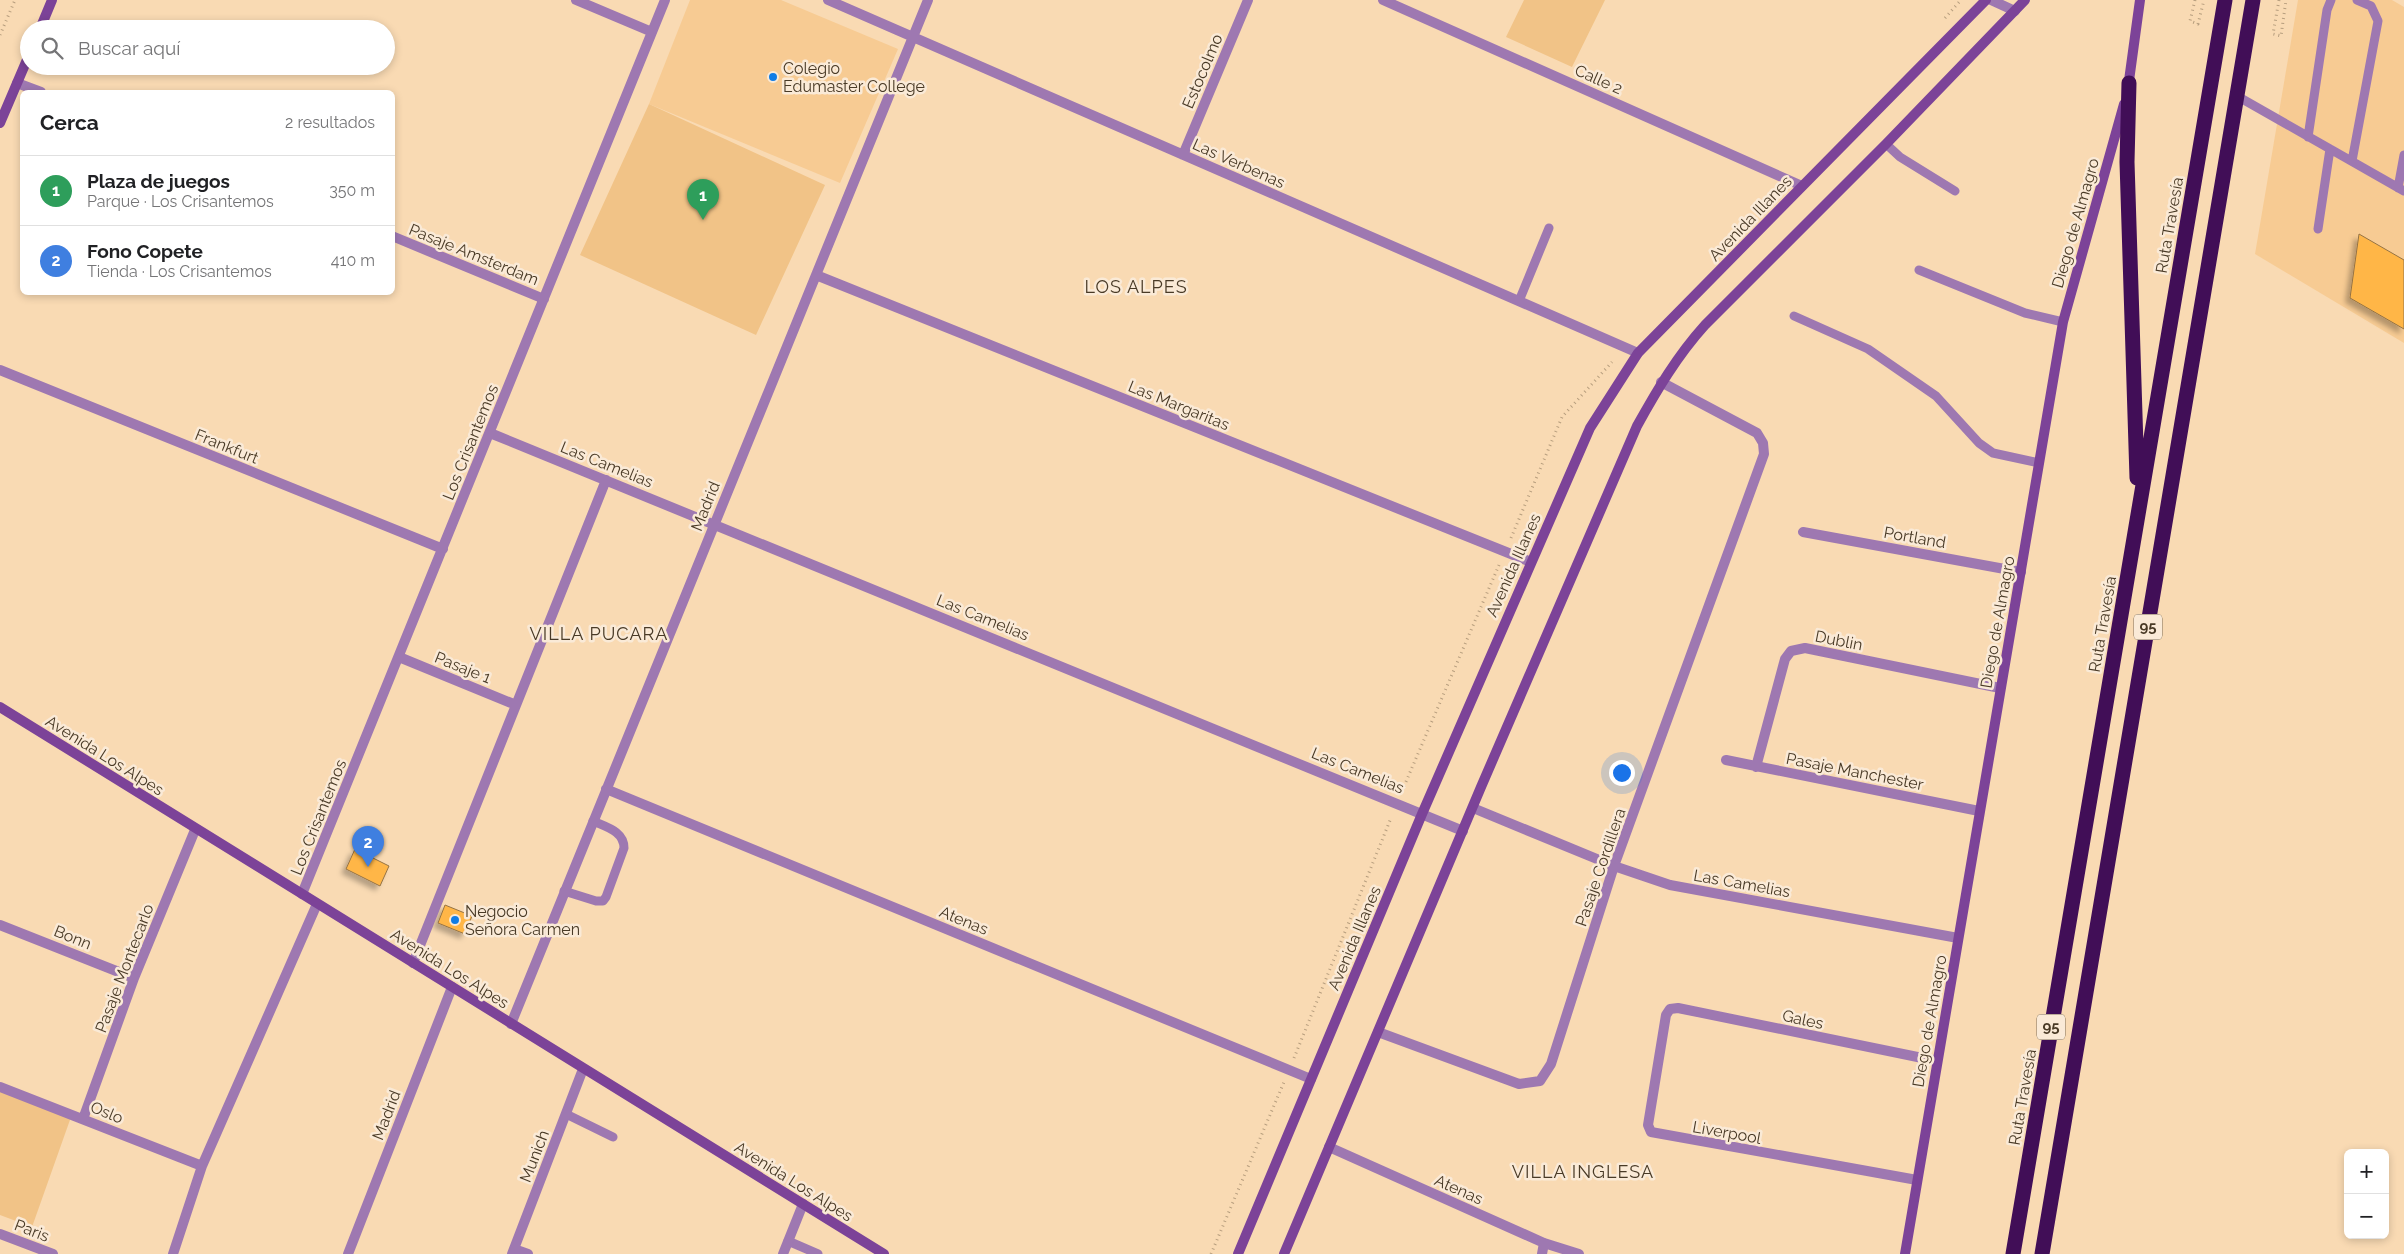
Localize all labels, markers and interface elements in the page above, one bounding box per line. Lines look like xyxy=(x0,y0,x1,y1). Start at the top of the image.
search box xyxy=(20,20,395,75)
street label: Estocolmo xyxy=(1178,31,1227,111)
icon: search xyxy=(38,34,66,62)
text: Buscar aquí xyxy=(78,37,180,59)
place label: Colegio Edumaster College xyxy=(783,59,925,96)
street label: Calle 2 xyxy=(1572,61,1626,98)
marker: Colegio Edumaster College xyxy=(767,71,779,83)
text: Cerca xyxy=(40,110,99,135)
text: 2 resultados xyxy=(285,113,375,132)
street label: Las Verbenas xyxy=(1190,135,1288,192)
street label: Diego de Almagro xyxy=(2048,156,2103,290)
text: Plaza de juegos xyxy=(87,170,230,192)
street label: Avenida Illanes xyxy=(1705,172,1796,265)
street label: Ruta Travesía xyxy=(2152,175,2187,275)
pin: 1 xyxy=(687,179,719,220)
text: 1 xyxy=(52,181,60,200)
text: 350 m xyxy=(329,181,375,200)
text: Parque · Los Crisantemos xyxy=(87,192,274,211)
street label: Pasaje Amsterdam xyxy=(406,220,541,289)
text: Fono Copete xyxy=(87,240,203,262)
text: 2 xyxy=(51,251,61,270)
text: 410 m xyxy=(331,251,375,270)
text: Tienda · Los Crisantemos xyxy=(87,262,272,281)
district label: LOS ALPES xyxy=(1084,276,1188,297)
street label: Las Margaritas xyxy=(1125,377,1232,434)
street label: Los Crisantemos xyxy=(439,381,502,503)
street label: Frankfurt xyxy=(192,425,262,468)
street label: Las Camelias xyxy=(558,437,656,492)
street label: Madrid xyxy=(687,479,724,534)
street label: Avenida Illanes xyxy=(1482,510,1545,620)
street label: Portland xyxy=(1882,523,1947,552)
street label: Diego de Almagro xyxy=(1976,554,2018,690)
street label: Ruta Travesía xyxy=(2085,574,2120,674)
street label: Las Camelias xyxy=(934,590,1032,645)
road number: 95 xyxy=(2134,614,2162,640)
district label: VILLA PUCARA xyxy=(530,623,668,644)
street label: Dublin xyxy=(1814,627,1864,654)
street label: Pasaje 1 xyxy=(432,648,494,687)
street label: Avenida Los Alpes xyxy=(42,711,168,800)
street label: Las Camelias xyxy=(1309,743,1407,798)
street label: Pasaje Manchester xyxy=(1785,749,1926,794)
street label: Los Crisantemos xyxy=(287,756,350,878)
your location xyxy=(1609,760,1635,786)
street label: Pasaje Cordillera xyxy=(1571,806,1630,929)
pin: 2 xyxy=(352,826,384,867)
street label: Las Camelias xyxy=(1692,866,1792,901)
street label: Avenida Illanes xyxy=(1324,883,1385,993)
street label: Pasaje Montecarlo xyxy=(91,901,158,1035)
place label: Negocio Señora Carmen xyxy=(465,902,580,939)
street label: Atenas xyxy=(937,902,991,939)
marker: Negocio Señora Carmen xyxy=(449,914,461,926)
street label: Bonn xyxy=(51,921,94,954)
street label: Avenida Los Alpes xyxy=(387,924,513,1013)
street label: Diego de Almagro xyxy=(1908,953,1950,1089)
street label: Gales xyxy=(1781,1006,1826,1033)
road number: 95 xyxy=(2037,1014,2065,1040)
street label: Ruta Travesía xyxy=(2005,1047,2040,1147)
street label: Madrid xyxy=(368,1088,405,1143)
street label: Oslo xyxy=(88,1097,126,1128)
street label: Liverpool xyxy=(1691,1117,1763,1148)
street label: Munich xyxy=(516,1127,553,1185)
street label: Avenida Los Alpes xyxy=(731,1137,857,1226)
map controls xyxy=(2344,1149,2389,1239)
button: + xyxy=(2344,1149,2389,1194)
district label: VILLA INGLESA xyxy=(1512,1161,1654,1182)
street label: Atenas xyxy=(1432,1170,1486,1209)
button: − xyxy=(2344,1194,2389,1239)
street label: Paris xyxy=(12,1215,52,1246)

